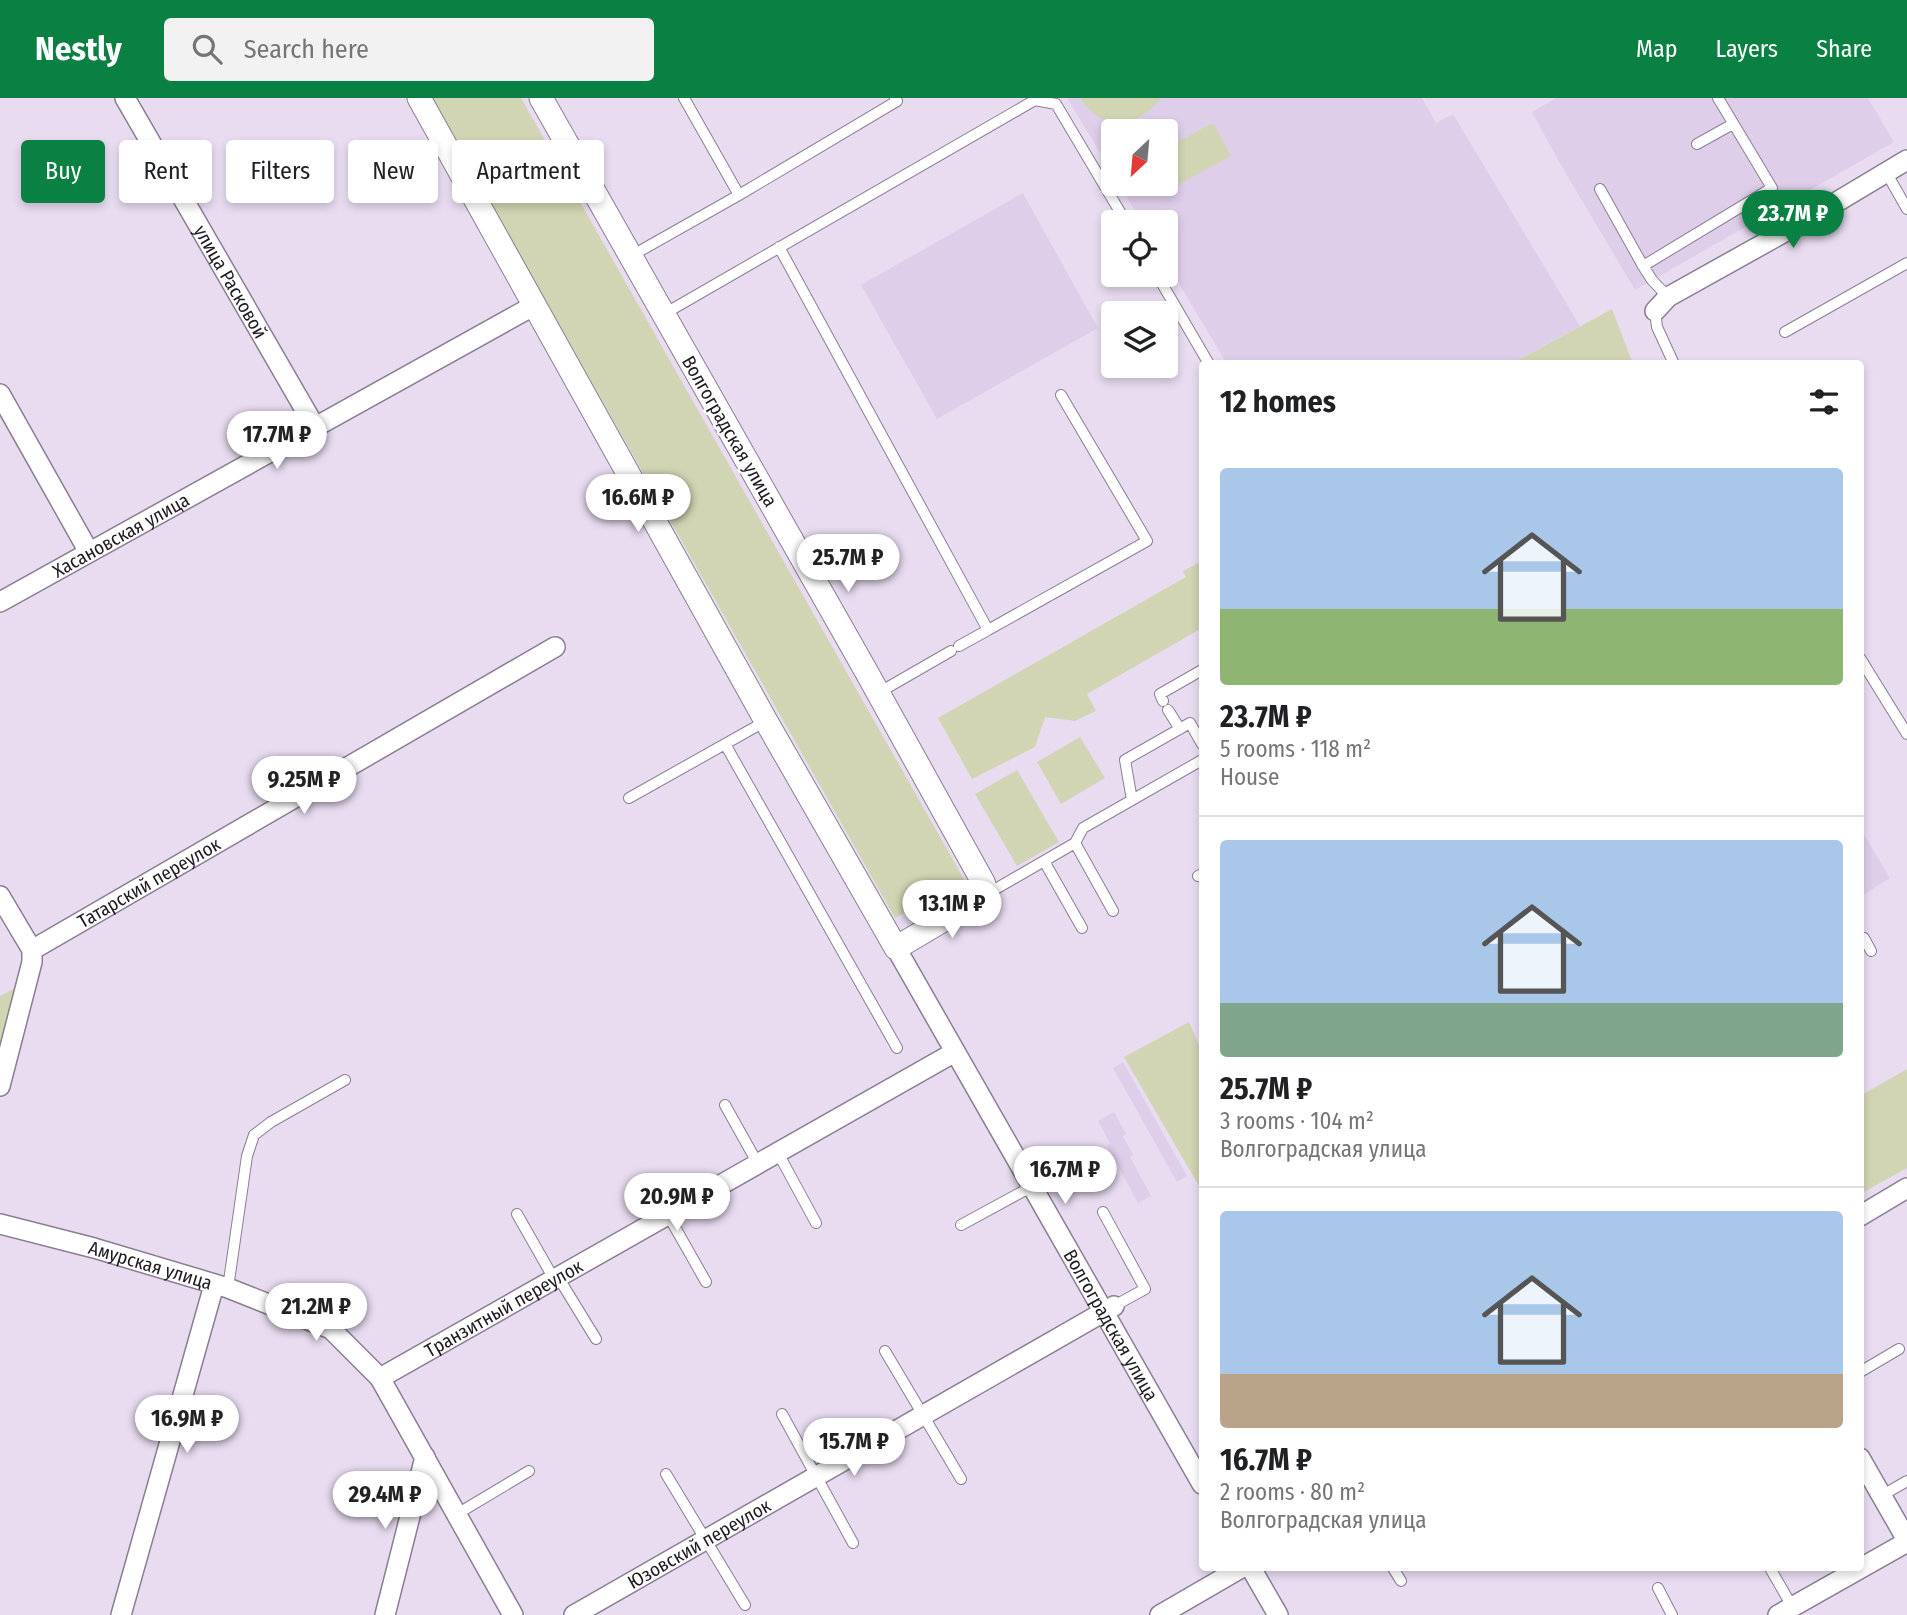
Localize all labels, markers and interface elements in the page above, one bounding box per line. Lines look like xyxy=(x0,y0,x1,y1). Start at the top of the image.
search box xyxy=(164,18,654,81)
text: Nestly xyxy=(35,29,122,69)
icon: search xyxy=(188,30,226,68)
text: Search here xyxy=(244,34,369,65)
text: Map xyxy=(1636,35,1678,63)
text: Layers xyxy=(1716,35,1778,63)
text: Share xyxy=(1816,35,1872,63)
north arrow xyxy=(1101,119,1178,196)
map controls xyxy=(1101,119,1178,378)
chip: Buy xyxy=(21,140,105,203)
chip: Rent xyxy=(119,140,212,203)
chip: Filters xyxy=(226,140,334,203)
chip: New xyxy=(348,140,438,203)
chip: Apartment xyxy=(452,140,604,203)
pin: 23.7M ₽ xyxy=(1728,190,1858,250)
text: 23.7M ₽ xyxy=(1758,199,1828,227)
button: locate xyxy=(1101,210,1178,287)
street label: улица Расковой xyxy=(189,221,272,343)
button: layers xyxy=(1101,301,1178,378)
street label: Волгоградская улица xyxy=(677,352,782,511)
icon: filters xyxy=(1805,383,1843,421)
text: 12 homes xyxy=(1220,384,1336,420)
pin: 17.7M ₽ xyxy=(212,412,342,471)
text: 17.7M ₽ xyxy=(243,420,311,448)
pin: 16.6M ₽ xyxy=(573,474,703,534)
text: 16.6M ₽ xyxy=(602,483,674,511)
street label: Хасановская улица xyxy=(48,488,193,583)
icon: home xyxy=(1469,514,1595,640)
pin: 25.7M ₽ xyxy=(783,534,913,594)
text: 25.7M ₽ xyxy=(813,543,883,571)
text: 23.7M ₽ xyxy=(1220,699,1312,735)
text: 5 rooms · 118 m² xyxy=(1220,735,1371,763)
pin: 9.25M ₽ xyxy=(239,756,369,816)
text: House xyxy=(1220,763,1279,791)
text: 9.25M ₽ xyxy=(268,765,340,793)
street label: Татарский переулок xyxy=(74,832,225,933)
pin: 13.1M ₽ xyxy=(887,880,1017,940)
icon: home xyxy=(1469,886,1595,1012)
text: 13.1M ₽ xyxy=(918,889,986,917)
text: 25.7M ₽ xyxy=(1220,1071,1312,1107)
text: 3 rooms · 104 m² xyxy=(1220,1107,1374,1135)
text: Волгоградская улица xyxy=(1220,1135,1426,1163)
pin: 16.7M ₽ xyxy=(1000,1146,1130,1206)
text: 16.7M ₽ xyxy=(1030,1155,1100,1183)
pin: 20.9M ₽ xyxy=(612,1174,742,1233)
text: 20.9M ₽ xyxy=(640,1182,714,1210)
street label: Амурская улица xyxy=(86,1236,215,1295)
street label: Волгоградская улица xyxy=(1058,1245,1163,1405)
street label: Транзитный переулок xyxy=(421,1254,587,1362)
icon: home xyxy=(1469,1257,1595,1383)
pin: 21.2M ₽ xyxy=(251,1284,381,1343)
text: 21.2M ₽ xyxy=(281,1292,351,1320)
pin: 16.9M ₽ xyxy=(122,1396,252,1455)
text: 16.9M ₽ xyxy=(151,1404,223,1432)
pin: 15.7M ₽ xyxy=(789,1418,919,1478)
text: 15.7M ₽ xyxy=(819,1427,889,1455)
text: 16.7M ₽ xyxy=(1220,1442,1312,1478)
pin: 29.4M ₽ xyxy=(320,1472,450,1531)
text: 2 rooms · 80 m² xyxy=(1220,1478,1365,1506)
text: 29.4M ₽ xyxy=(349,1480,421,1508)
street label: Юзовский переулок xyxy=(624,1494,775,1594)
text: Волгоградская улица xyxy=(1220,1506,1426,1534)

